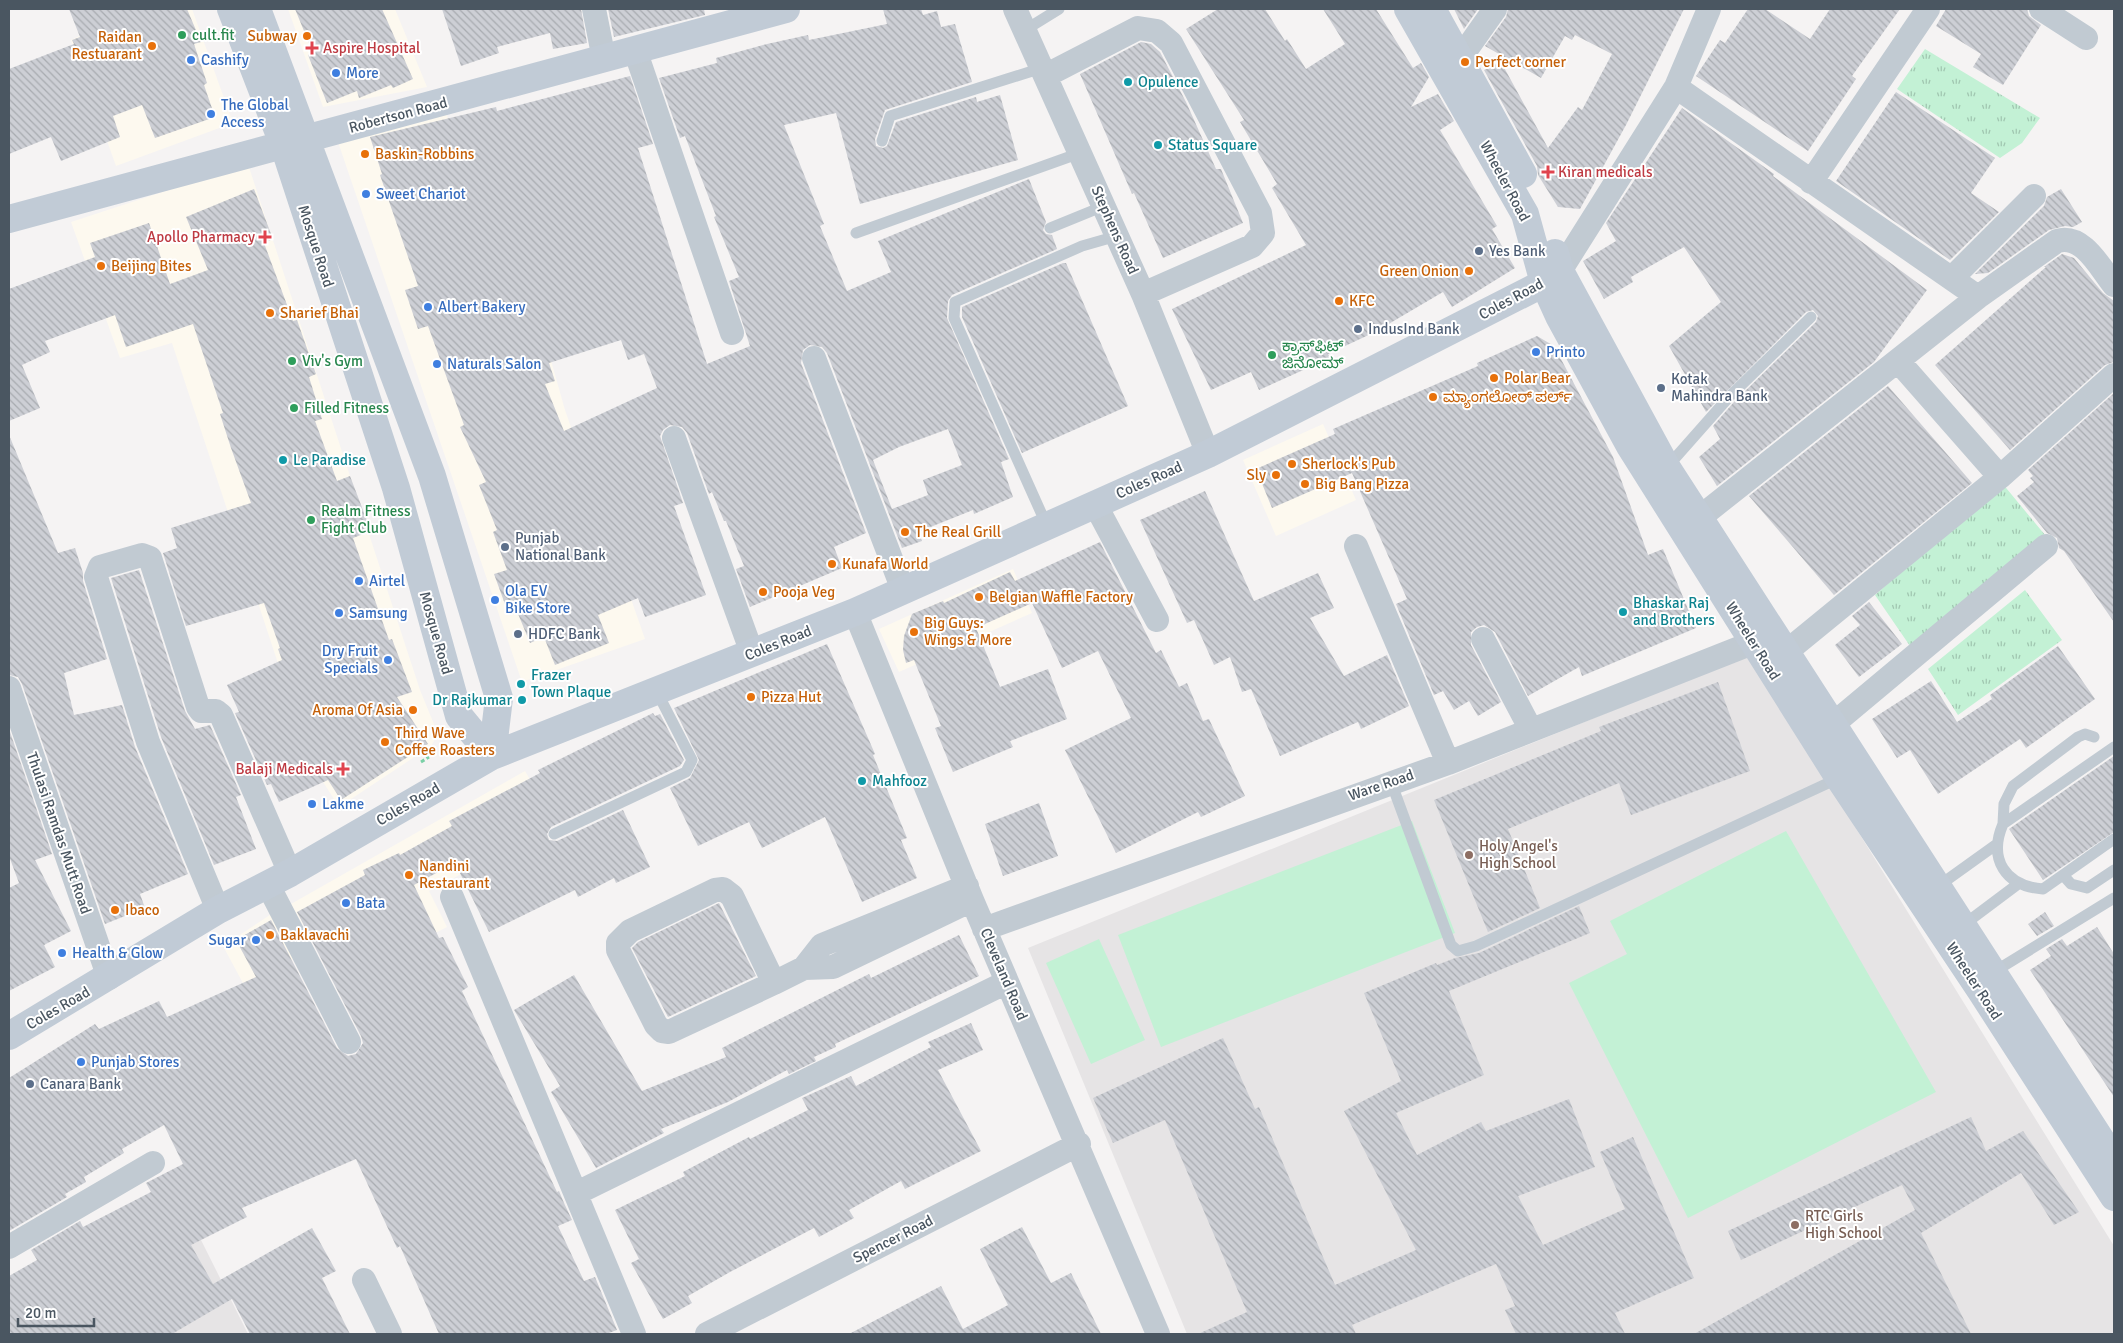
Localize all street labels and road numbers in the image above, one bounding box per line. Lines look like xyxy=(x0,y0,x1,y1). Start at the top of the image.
street label: Robertson Road xyxy=(347,93,449,137)
street label: Wheeler Road xyxy=(1476,138,1534,224)
street label: Stephens Road xyxy=(1088,183,1143,277)
street label: Mosque Road xyxy=(294,203,338,289)
street label: Coles Road xyxy=(1476,274,1546,323)
street label: Coles Road xyxy=(1113,457,1185,503)
street label: Mosque Road xyxy=(416,589,456,677)
street label: Wheeler Road xyxy=(1722,599,1784,683)
street label: Coles Road xyxy=(742,621,814,665)
street label: Thulasi Ramdas Mutt Road xyxy=(23,750,95,916)
street label: Ware Road xyxy=(1346,765,1416,805)
street label: Coles Road xyxy=(373,779,443,829)
street label: Cleveland Road xyxy=(977,925,1032,1023)
street label: Wheeler Road xyxy=(1942,939,2006,1023)
street label: Coles Road xyxy=(23,983,93,1033)
street label: Spencer Road xyxy=(850,1211,936,1267)

